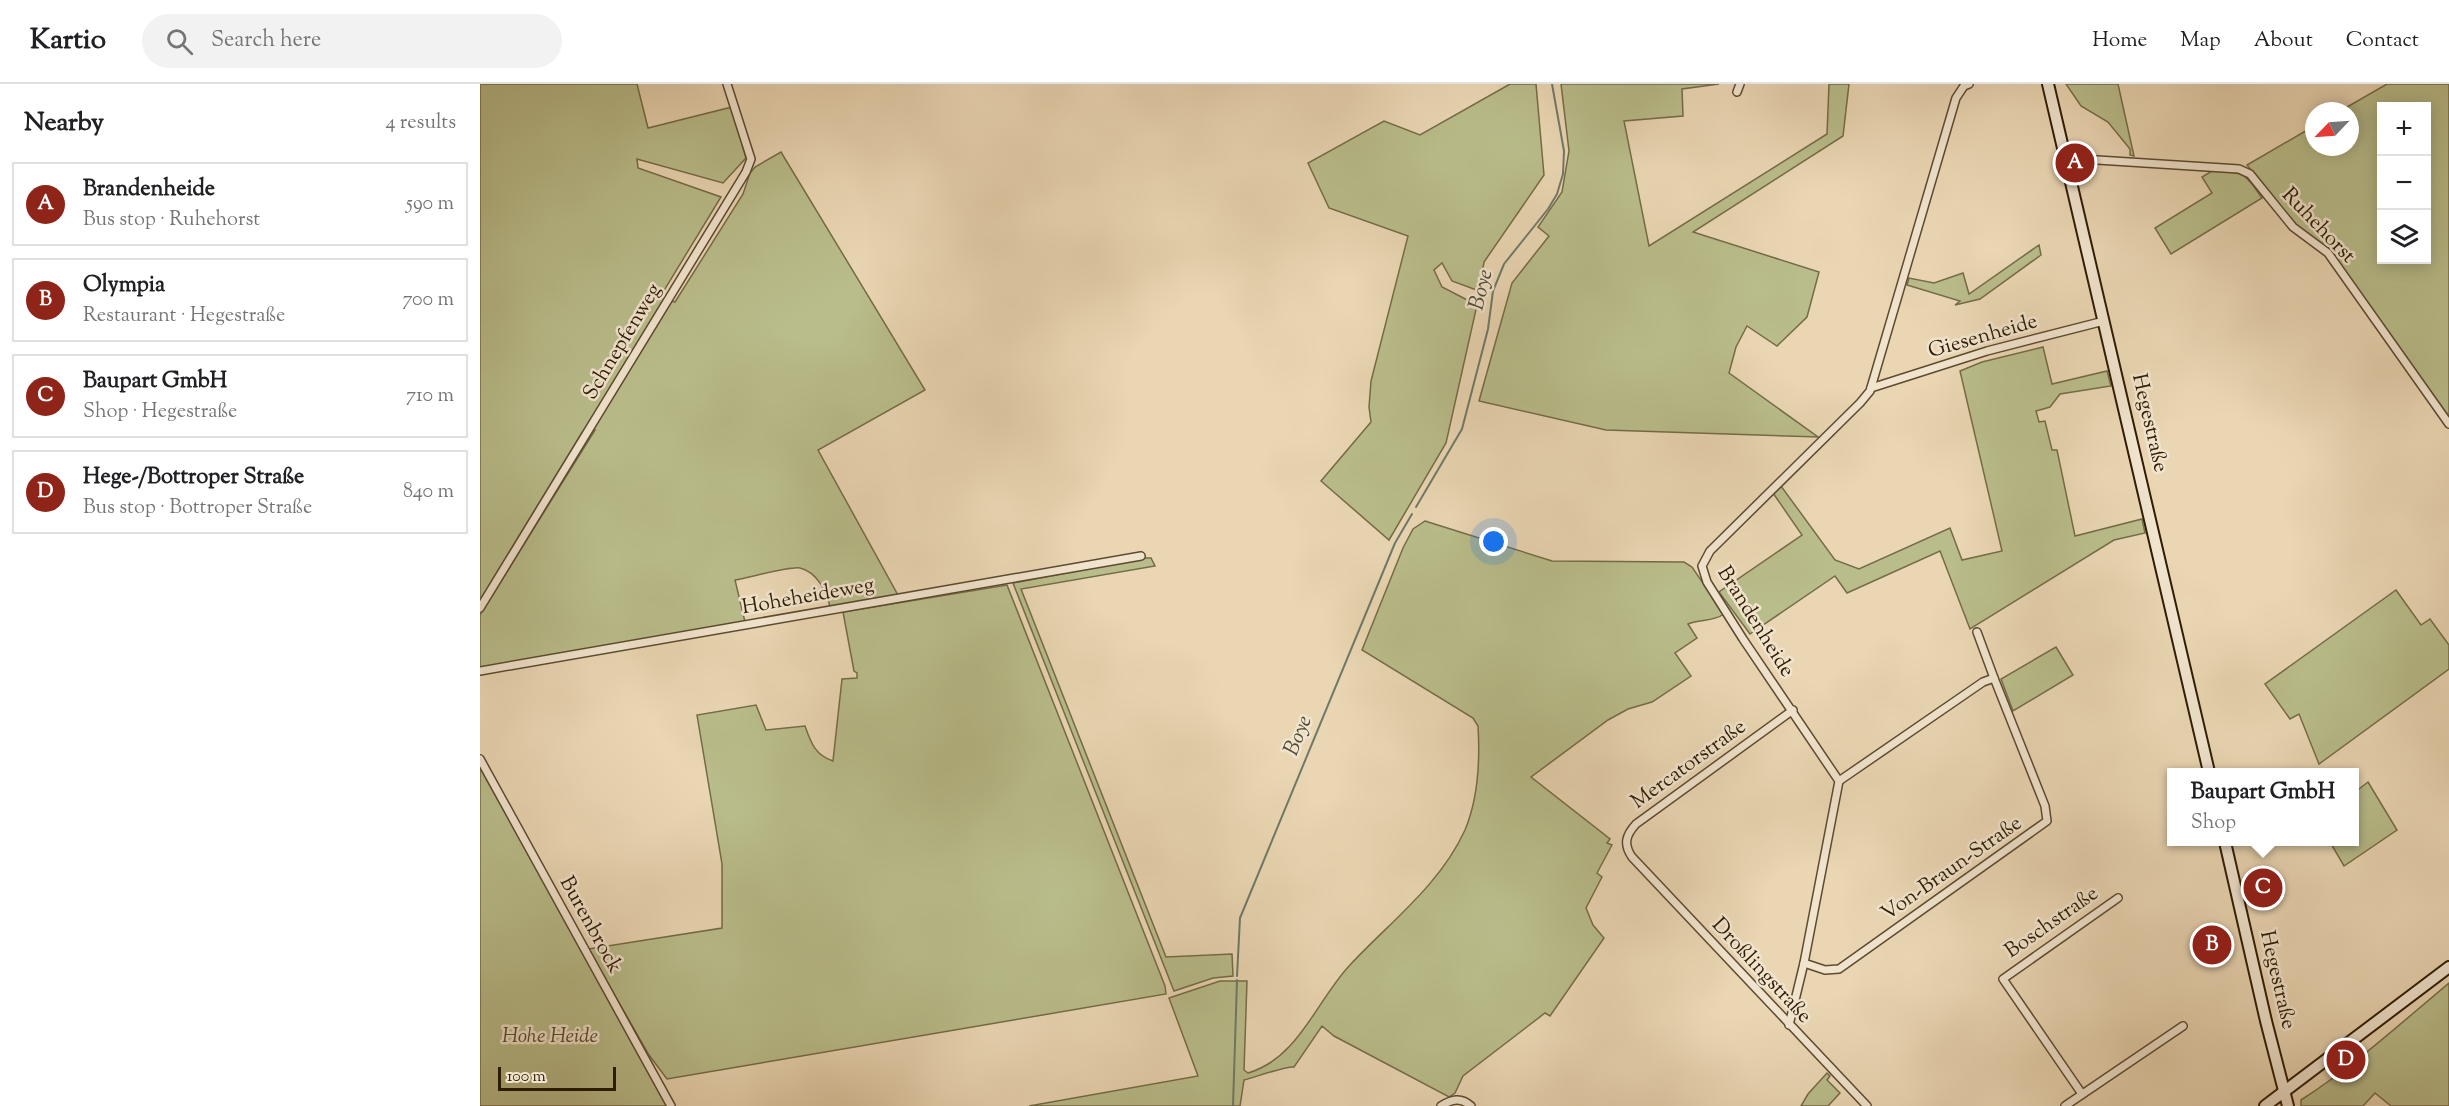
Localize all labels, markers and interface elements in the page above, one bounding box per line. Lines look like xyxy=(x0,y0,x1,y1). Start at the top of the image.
search box xyxy=(142,14,562,68)
text: Kartio xyxy=(30,21,106,61)
icon: search xyxy=(163,25,196,58)
text: Search here xyxy=(211,25,321,57)
text: Home xyxy=(2092,26,2147,56)
text: Map xyxy=(2180,26,2221,56)
text: About xyxy=(2254,26,2313,56)
text: Contact xyxy=(2346,26,2419,56)
north arrow xyxy=(2305,102,2359,156)
map controls xyxy=(2377,102,2431,264)
button: + xyxy=(2377,102,2431,156)
text: Nearby xyxy=(24,105,104,142)
text: 4 results xyxy=(385,109,456,138)
pin: A xyxy=(2056,140,2094,185)
button: − xyxy=(2377,156,2431,210)
text: Brandenheide xyxy=(83,174,215,206)
street label: Ruhehorst xyxy=(2274,181,2362,271)
text: A xyxy=(37,190,54,219)
text: 590 m xyxy=(406,190,454,219)
text: Bus stop · Ruhehorst xyxy=(83,206,260,235)
button: layers xyxy=(2377,210,2431,264)
water label: Boye xyxy=(1462,266,1503,314)
text: Olympia xyxy=(83,270,165,302)
street label: Schnepfenweg xyxy=(576,278,670,406)
text: B xyxy=(39,286,52,315)
text: 700 m xyxy=(402,286,454,315)
text: Restaurant · Hegestraße xyxy=(83,302,285,331)
street label: Giesenheide xyxy=(1925,307,2041,367)
text: Baupart GmbH xyxy=(83,366,227,398)
street label: Hegestraße xyxy=(2123,371,2175,475)
text: C xyxy=(37,382,54,411)
text: 710 m xyxy=(406,382,454,411)
text: Shop · Hegestraße xyxy=(83,398,237,427)
text: Hege-/Bottroper Straße xyxy=(83,462,304,494)
text: D xyxy=(38,478,53,507)
text: 840 m xyxy=(403,478,454,507)
text: Bus stop · Bottroper Straße xyxy=(83,494,312,523)
your location xyxy=(1479,527,1508,556)
street label: Brandenheide xyxy=(1709,561,1801,683)
street label: Hoheheideweg xyxy=(740,571,876,623)
water label: Boye xyxy=(1277,711,1322,761)
street label: Mercatorstraße xyxy=(1625,713,1753,817)
popup xyxy=(2167,768,2359,846)
text: Baupart GmbH xyxy=(2191,777,2335,809)
street label: Von-Braun-Straße xyxy=(1876,809,2028,929)
text: Shop xyxy=(2191,809,2236,838)
pin: C xyxy=(2244,866,2282,910)
street label: Burenbrock xyxy=(551,871,629,979)
street label: Boschstraße xyxy=(1999,880,2105,966)
street label: Droßlingstraße xyxy=(1704,911,1818,1031)
pin: B xyxy=(2192,922,2232,968)
street label: Hegestraße xyxy=(2251,928,2303,1032)
park label: Hohe Heide xyxy=(502,1022,598,1052)
pin: D xyxy=(2326,1038,2366,1082)
scale bar xyxy=(498,1064,616,1092)
text: 100 m xyxy=(507,1066,546,1089)

